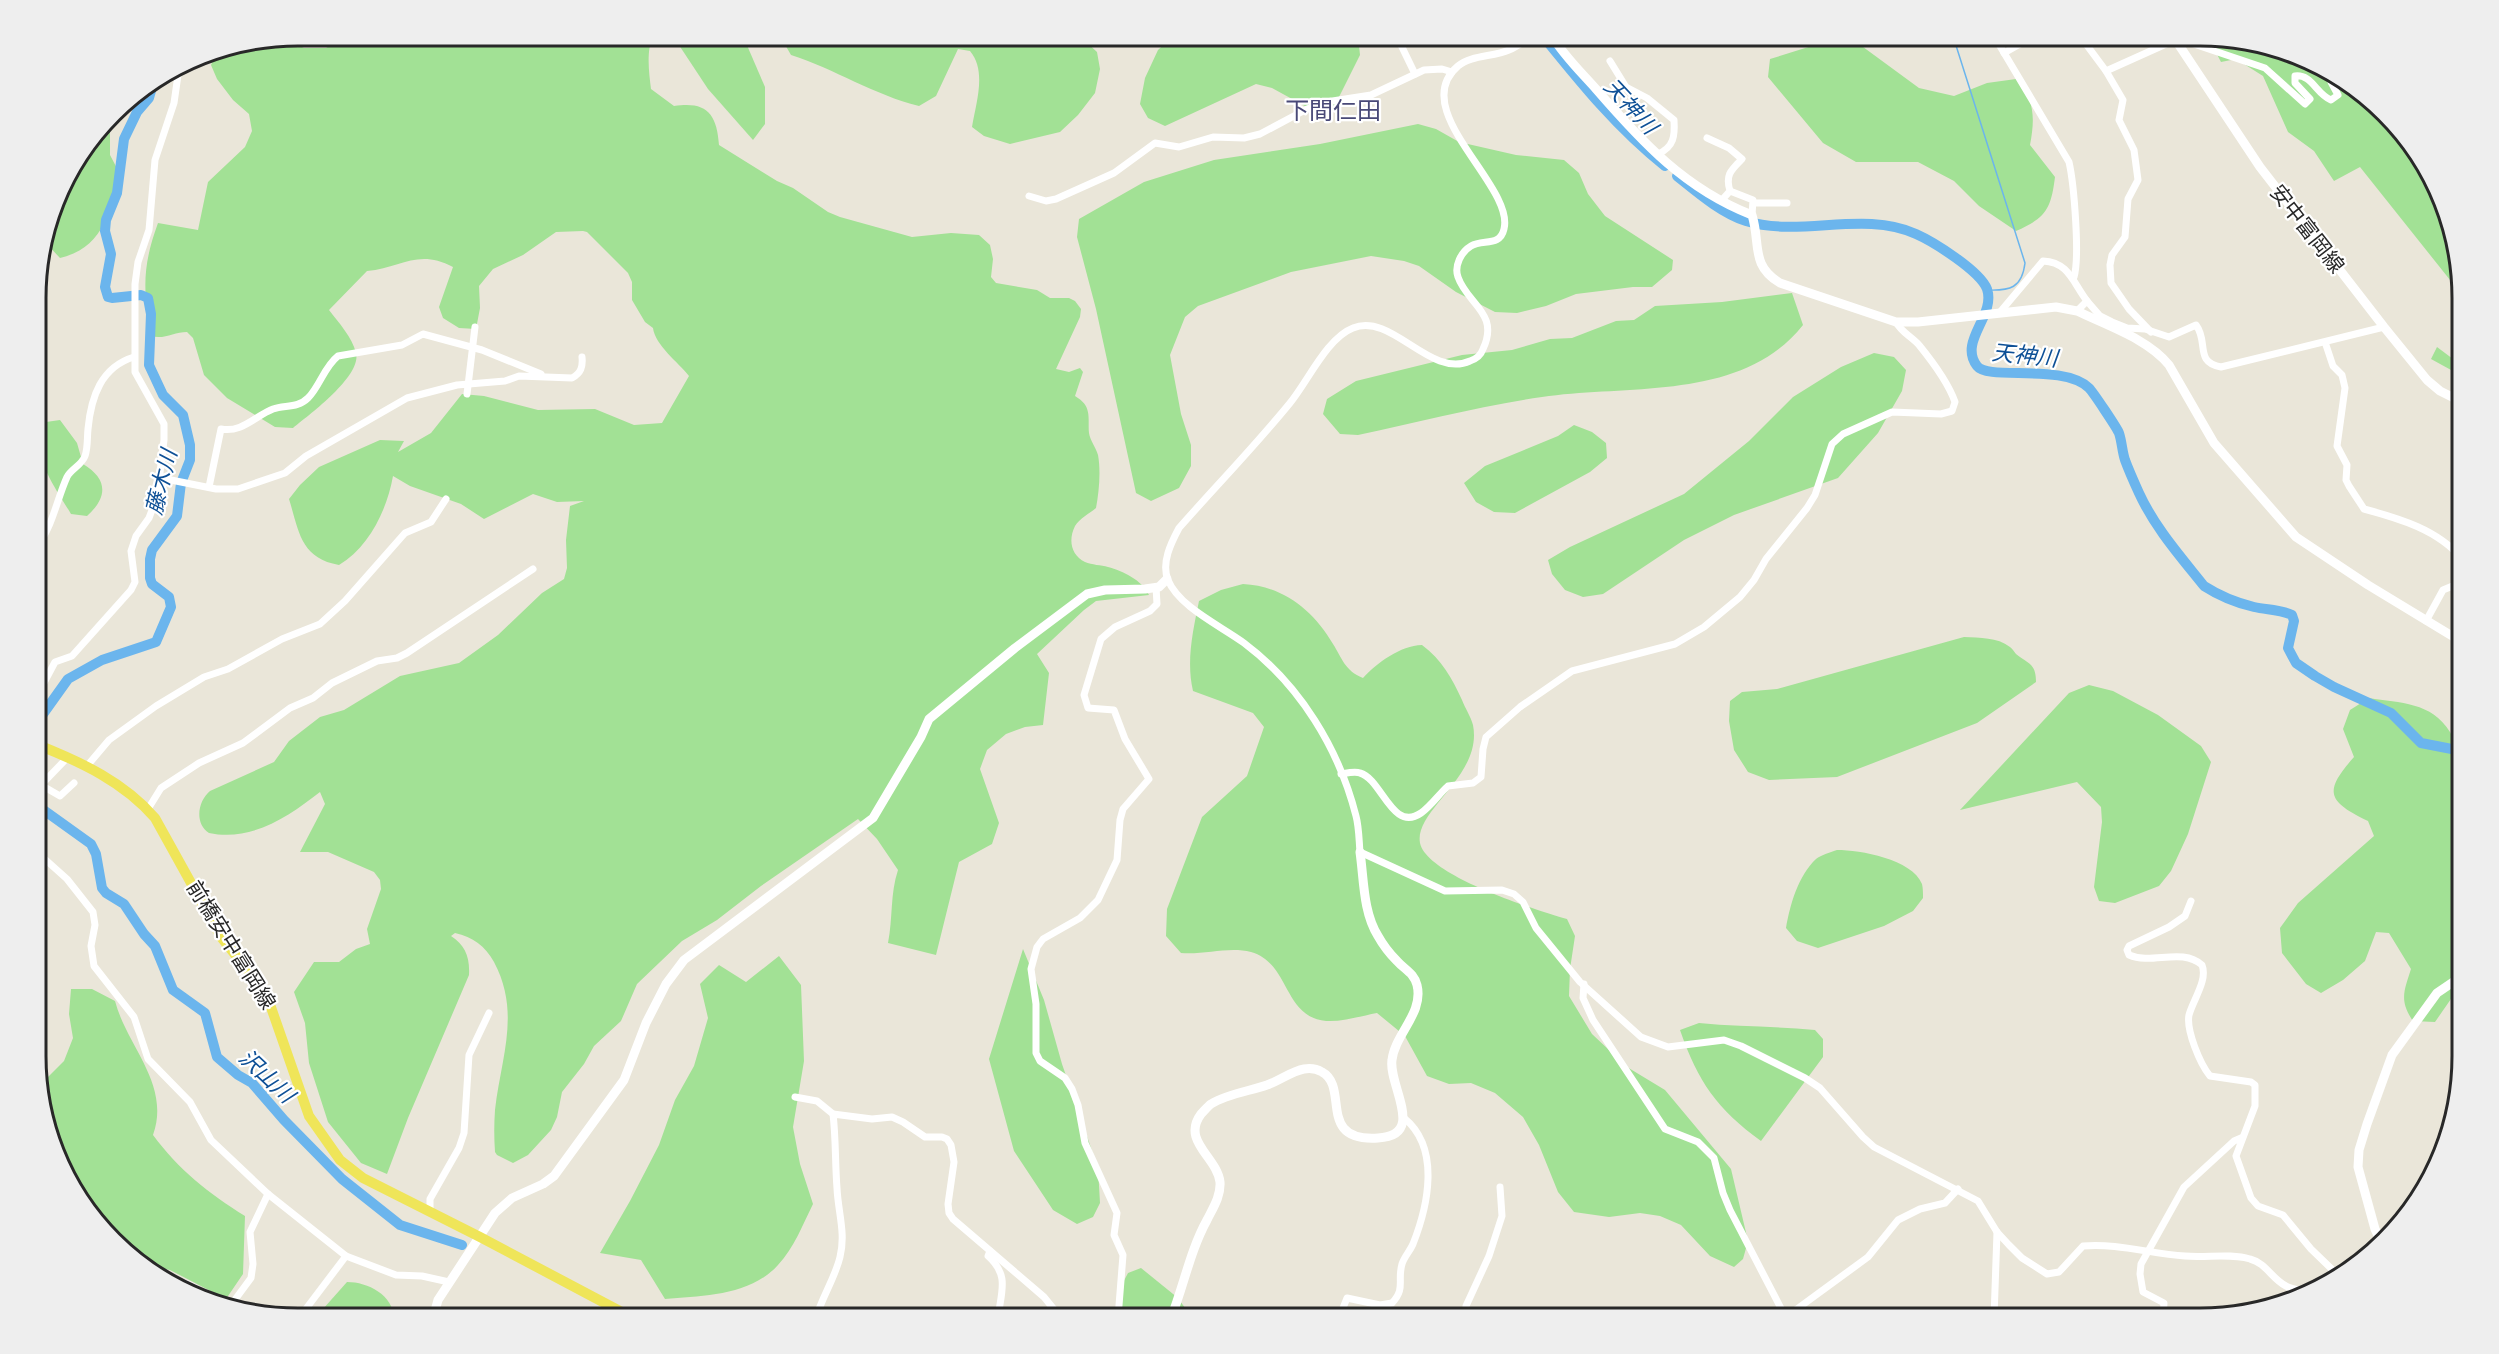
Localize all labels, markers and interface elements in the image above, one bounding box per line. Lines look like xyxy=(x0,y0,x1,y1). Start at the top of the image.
water label: 天神川 xyxy=(1600,73,1664,140)
district label: 下間仁田 xyxy=(1285,97,1381,124)
street label: 安中富岡線 xyxy=(2266,180,2350,277)
water label: 天神川 xyxy=(1991,339,2061,371)
water label: 藤木川 xyxy=(140,445,181,517)
street label: 前橋安中富岡線 xyxy=(183,876,281,1013)
water label: 沢山川 xyxy=(235,1044,301,1109)

